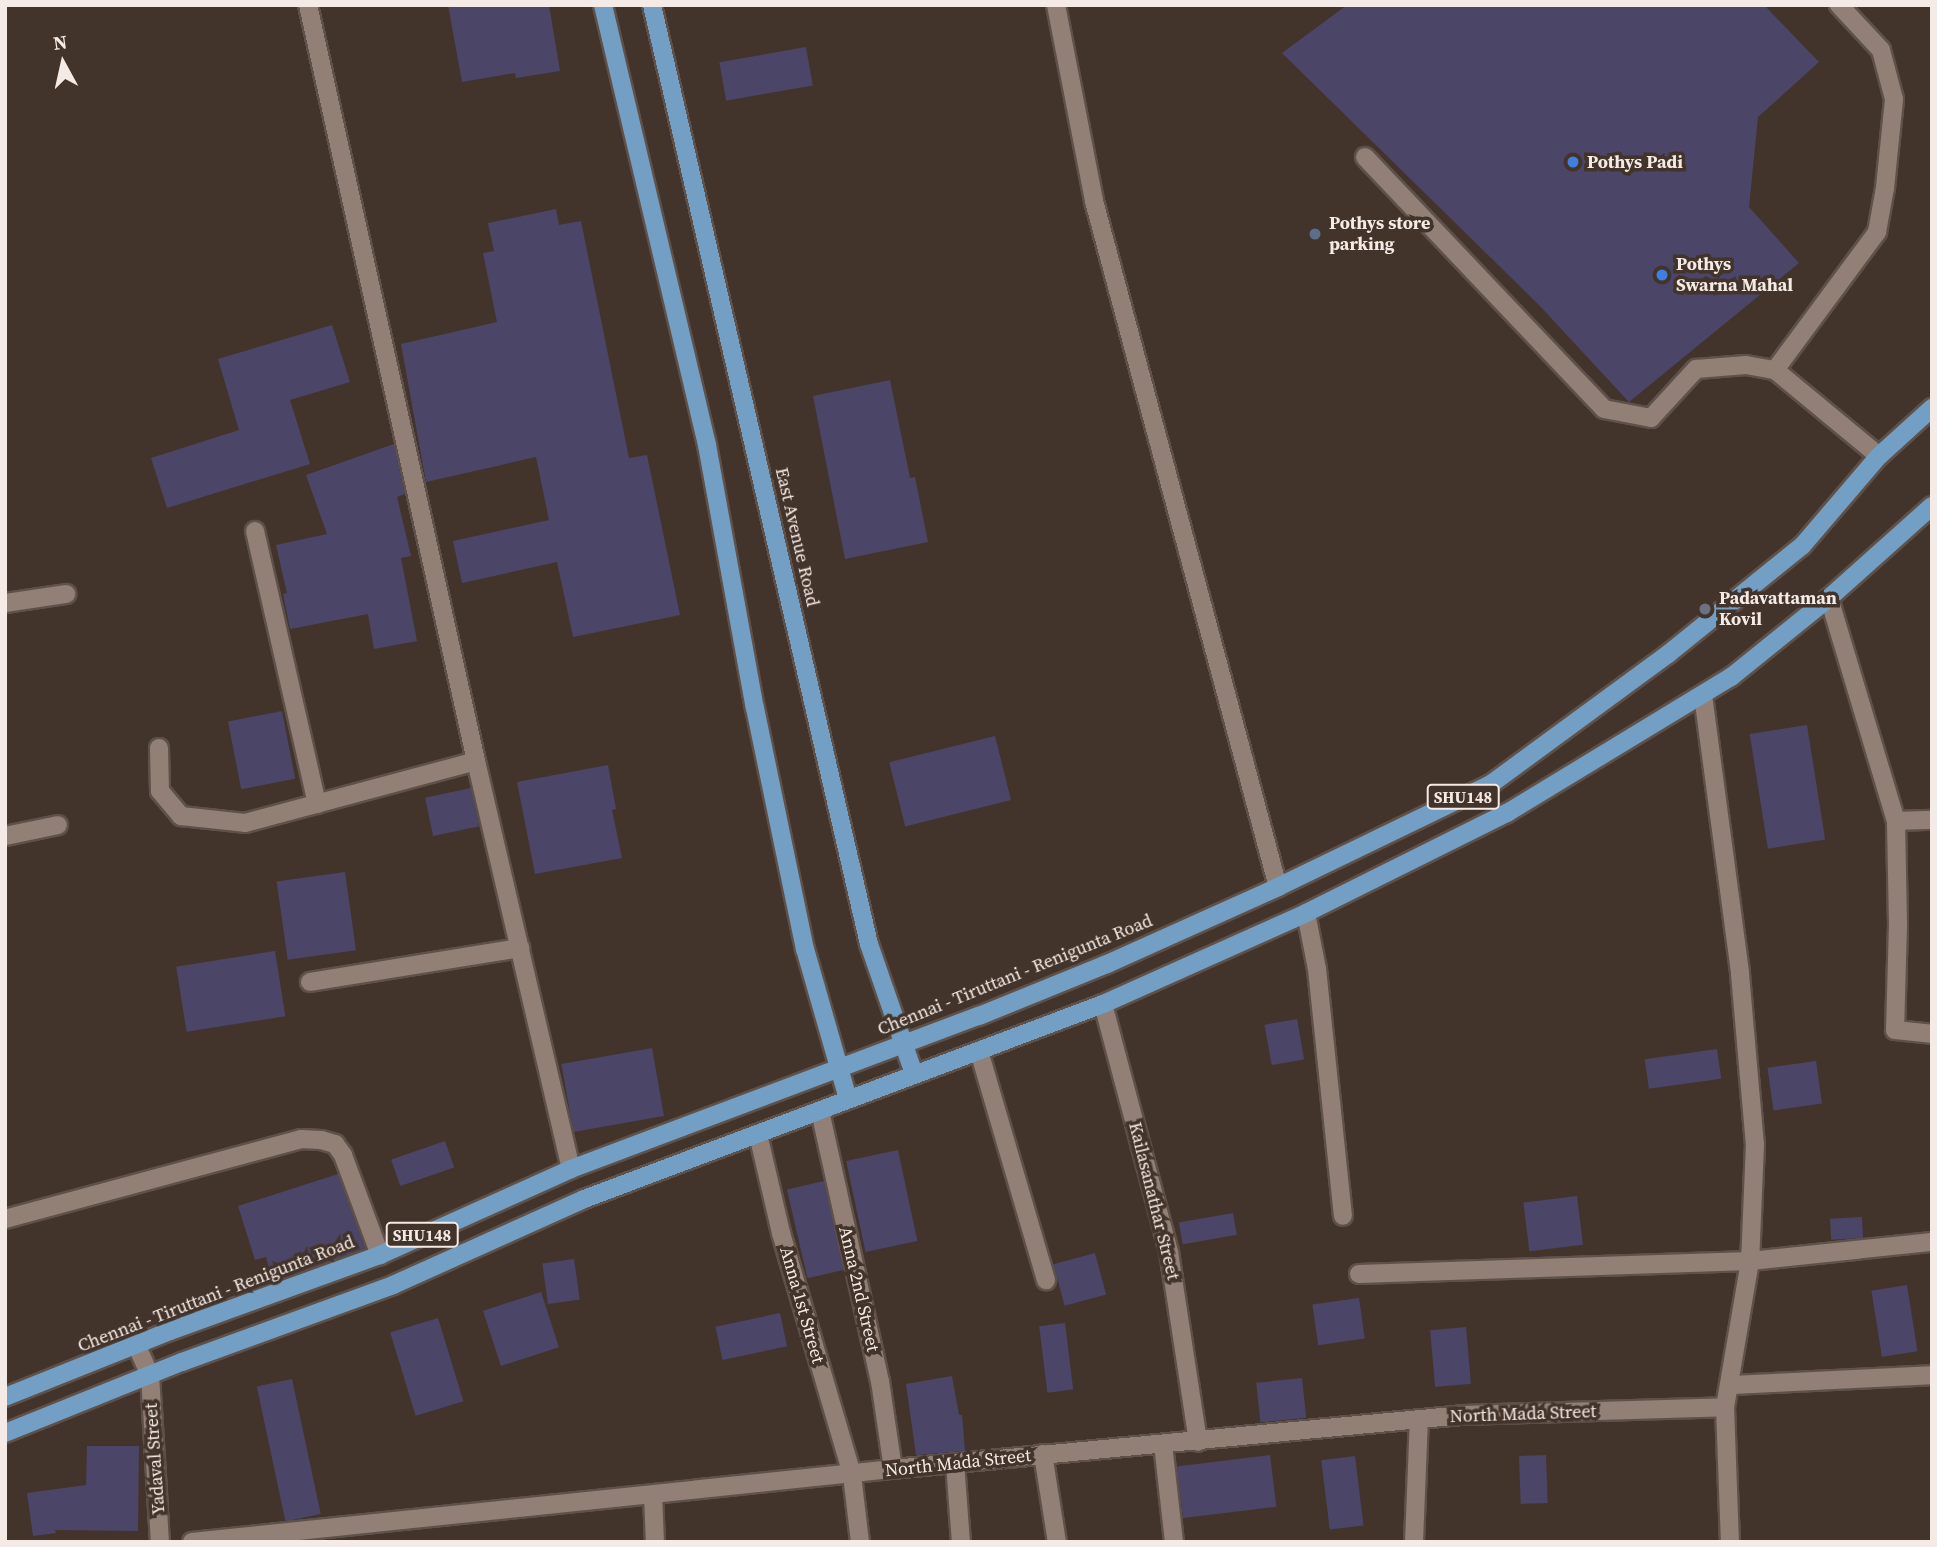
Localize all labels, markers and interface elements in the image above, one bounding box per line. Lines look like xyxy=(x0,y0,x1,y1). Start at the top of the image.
north arrow xyxy=(28,28,98,98)
text: N xyxy=(51,28,69,56)
place label: Pothys Padi xyxy=(1587,151,1683,173)
marker: Pothys Padi xyxy=(1565,154,1581,170)
place label: Pothys store parking xyxy=(1329,213,1430,256)
marker: Pothys store parking xyxy=(1307,226,1323,242)
place label: Pothys Swarna Mahal xyxy=(1676,254,1793,296)
marker: Pothys Swarna Mahal xyxy=(1654,267,1670,283)
street label: East Avenue Road xyxy=(771,465,823,609)
place label: Padavattaman Kovil xyxy=(1719,588,1837,630)
marker: Padavattaman Kovil xyxy=(1697,601,1713,617)
road number: SHU148 xyxy=(1426,784,1500,810)
street label: Chennai - Tiruttani - Renigunta Road xyxy=(874,910,1156,1040)
street label: Kailasanathar Street xyxy=(1124,1120,1184,1282)
road number: SHU148 xyxy=(385,1222,459,1247)
street label: Anna 2nd Street xyxy=(834,1224,884,1354)
street label: Chennai - Tiruttani - Renigunta Road xyxy=(74,1231,358,1357)
street label: Anna 1st Street xyxy=(775,1244,829,1366)
street label: North Mada Street xyxy=(1449,1401,1597,1427)
street label: Yadaval Street xyxy=(140,1402,170,1516)
street label: North Mada Street xyxy=(884,1445,1032,1481)

